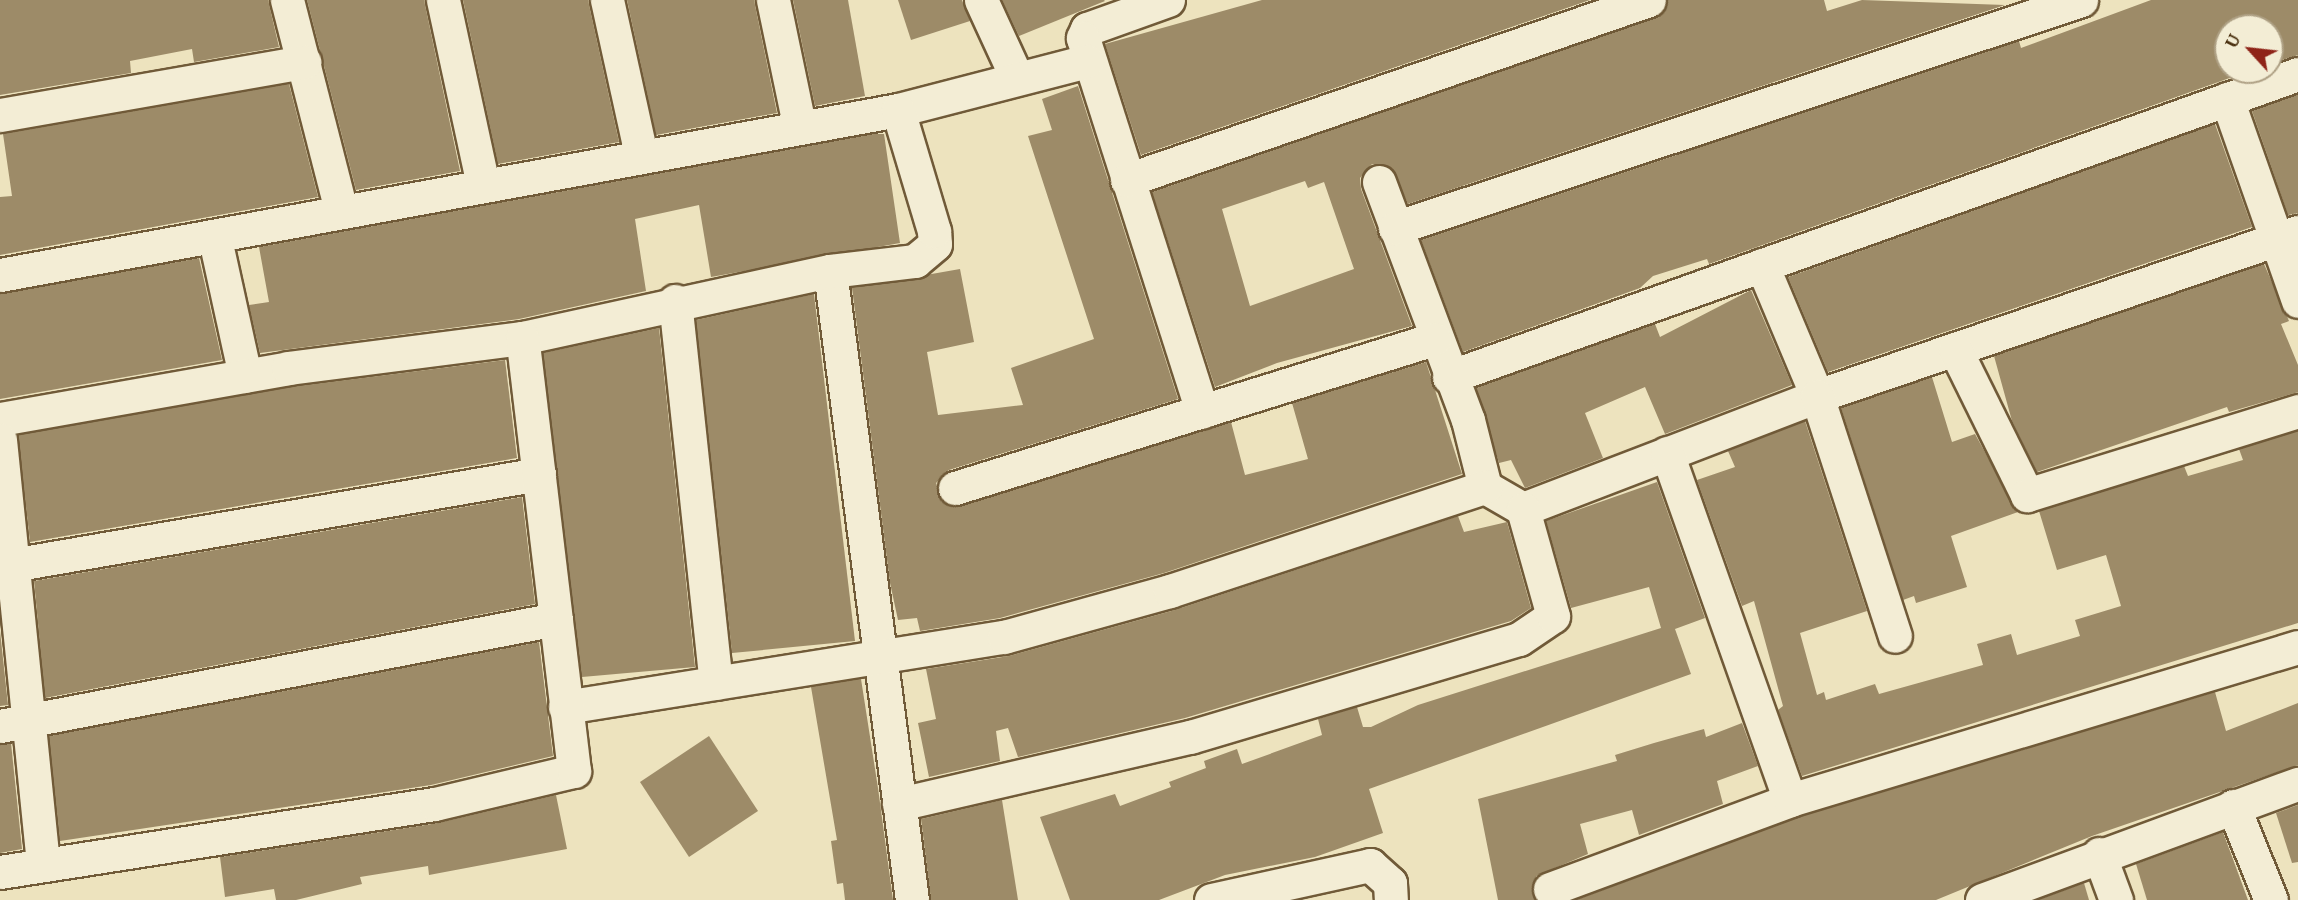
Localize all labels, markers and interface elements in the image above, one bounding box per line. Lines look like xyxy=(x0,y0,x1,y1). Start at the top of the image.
north arrow xyxy=(2214,14,2284,84)
text: U xyxy=(2217,28,2247,52)

